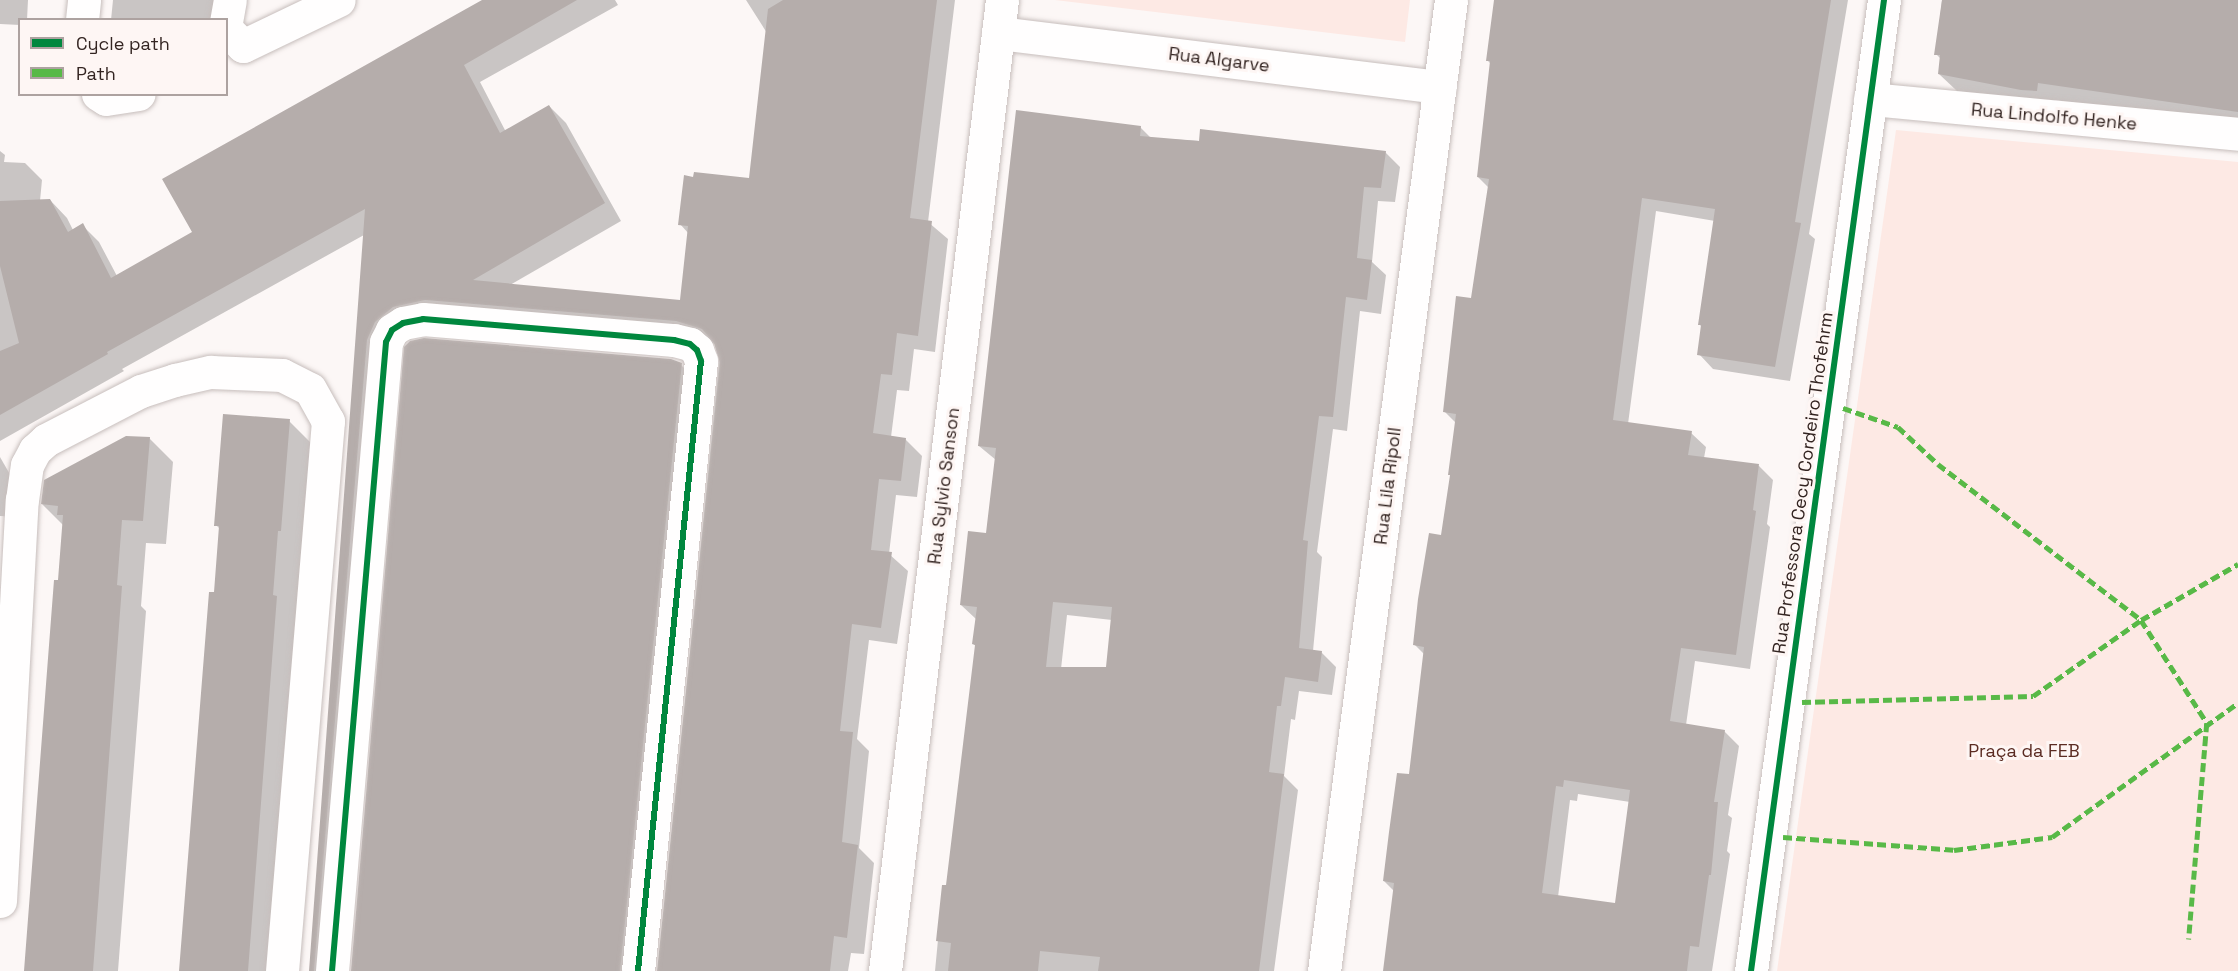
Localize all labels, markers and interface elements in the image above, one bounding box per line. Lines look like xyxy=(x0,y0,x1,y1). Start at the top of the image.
legend xyxy=(18,18,228,96)
text: Cycle path xyxy=(76,32,170,55)
street label: Rua Algarve xyxy=(1167,43,1271,77)
text: Path xyxy=(76,62,116,85)
street label: Rua Lindolfo Henke xyxy=(1970,99,2138,135)
street label: Rua Professora Cecy Cordeiro Thofehrm xyxy=(1768,310,1838,656)
street label: Rua Sylvio Sanson xyxy=(924,406,964,566)
street label: Rua Lila Ripoll xyxy=(1370,426,1406,546)
park label: Praça da FEB xyxy=(1968,740,2080,762)

